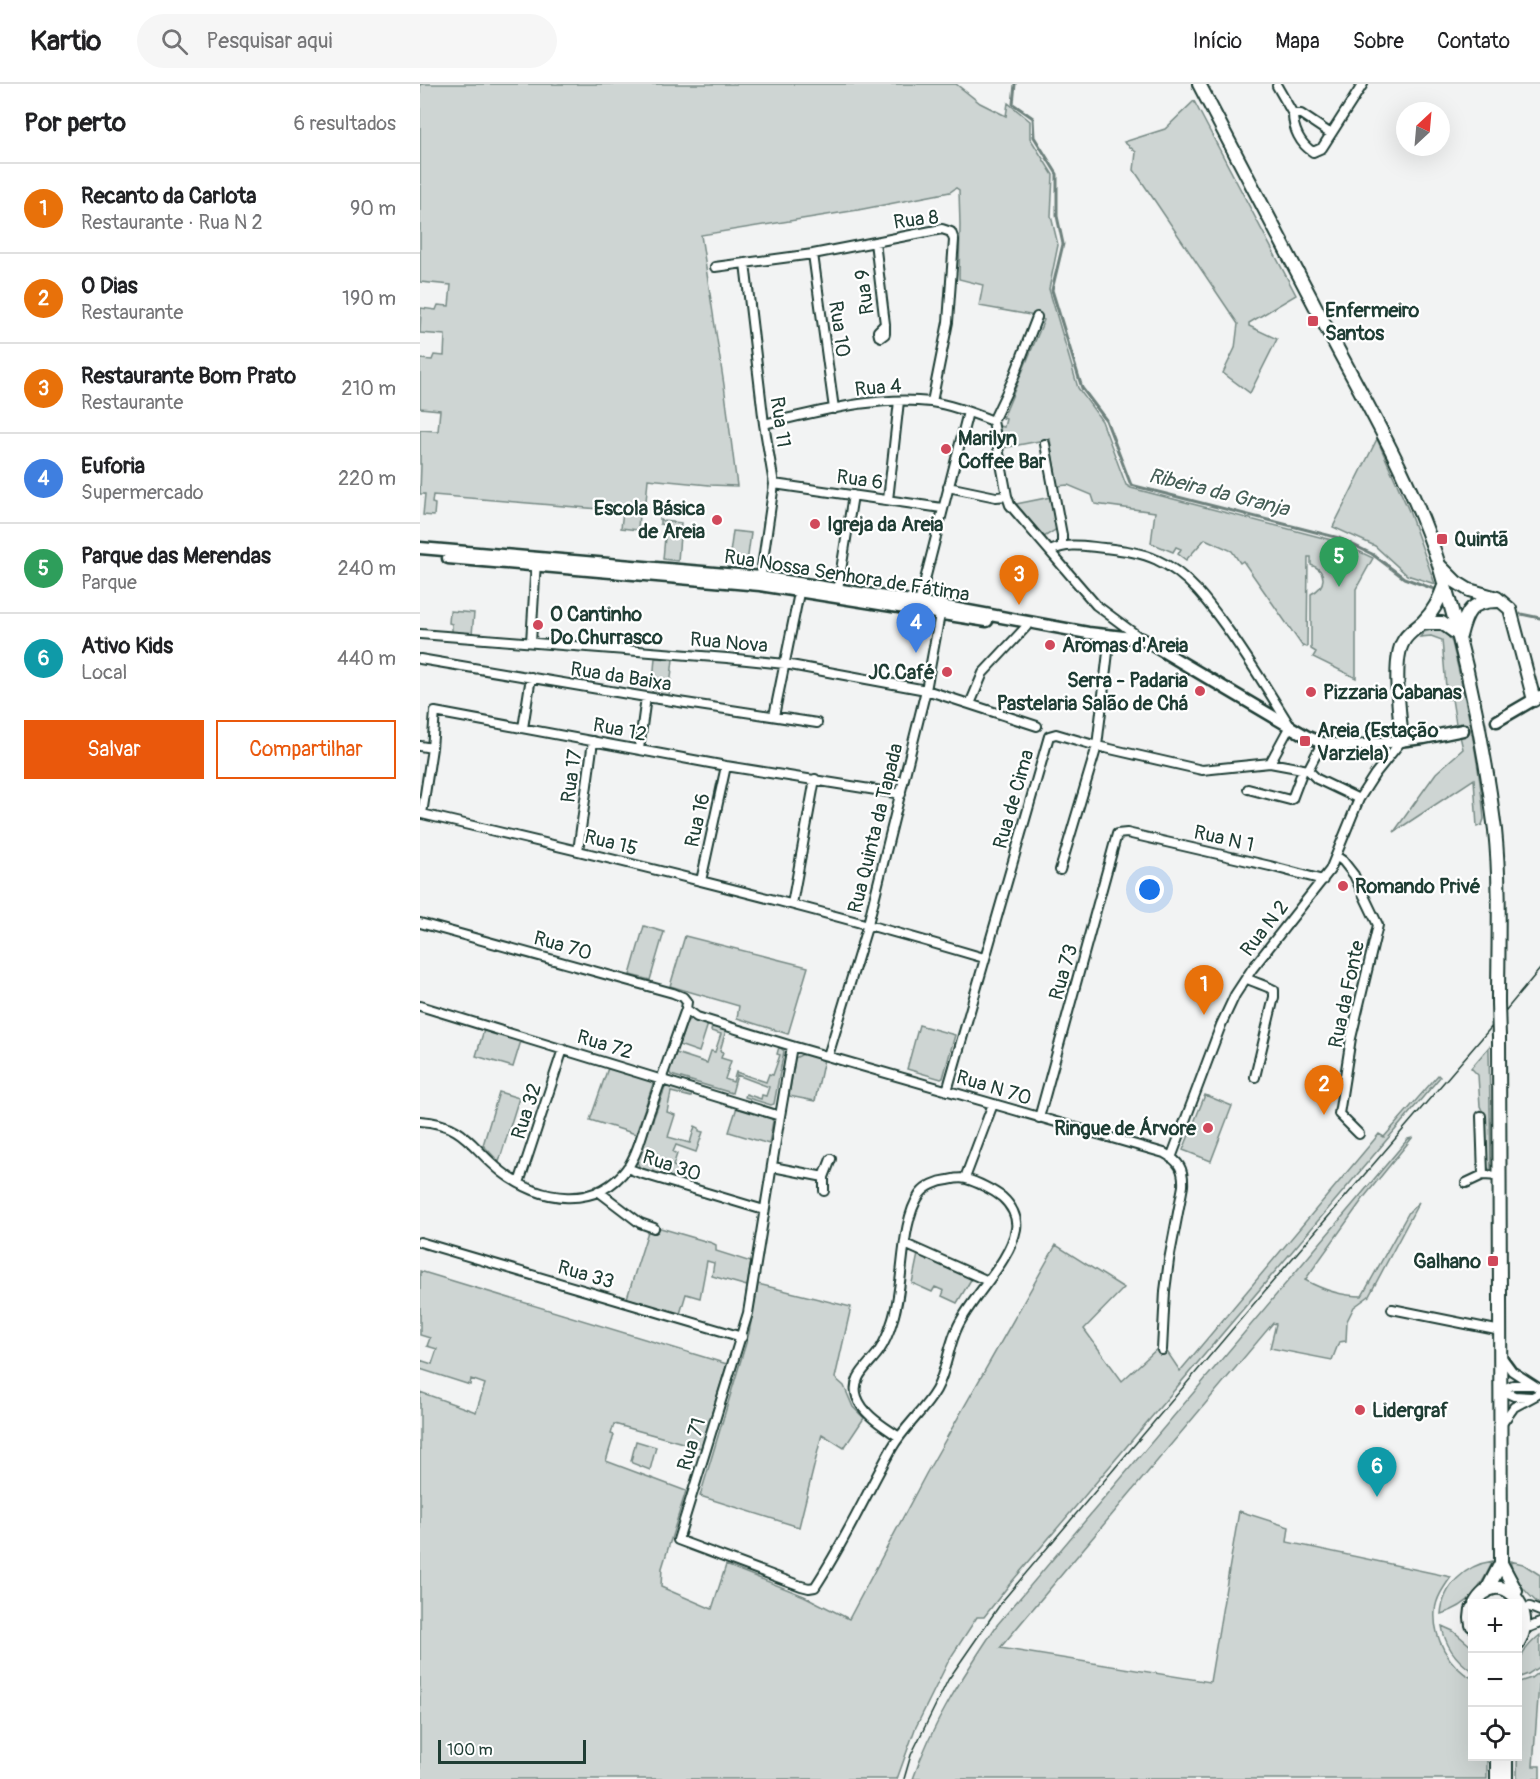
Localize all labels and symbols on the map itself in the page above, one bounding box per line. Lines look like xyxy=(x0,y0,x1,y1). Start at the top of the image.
north arrow xyxy=(1396,102,1450,156)
street label: Rua 8 xyxy=(892,204,940,235)
street label: Rua 9 xyxy=(849,268,880,316)
place label: Enfermeiro Santos xyxy=(1325,298,1420,346)
street label: Rua 10 xyxy=(823,299,856,359)
marker: Enfermeiro Santos xyxy=(1306,314,1320,328)
street label: Rua 4 xyxy=(854,373,903,402)
street label: Rua 11 xyxy=(765,395,796,449)
place label: Marilyn Coffee Bar xyxy=(958,426,1047,474)
marker: Marilyn Coffee Bar xyxy=(939,442,953,456)
water label: Ribeira da Granja xyxy=(1146,462,1293,523)
street label: Rua 6 xyxy=(835,464,885,495)
place label: Escola Básica de Areia xyxy=(594,496,705,544)
place label: Igreja da Areia xyxy=(827,512,943,537)
marker: Escola Básica de Areia xyxy=(710,513,724,527)
marker: Igreja da Areia xyxy=(808,517,822,531)
place label: Quintã xyxy=(1454,527,1509,552)
marker: Quintã xyxy=(1435,532,1449,546)
pin: 5 xyxy=(1320,538,1358,587)
street label: Rua Nossa Senhora de Fátima xyxy=(722,544,971,607)
pin: 3 xyxy=(1000,556,1038,605)
place label: O Cantinho Do Churrasco xyxy=(550,602,663,650)
pin: 4 xyxy=(896,604,936,653)
marker: O Cantinho Do Churrasco xyxy=(531,618,545,632)
street label: Rua Nova xyxy=(689,627,769,658)
place label: Aromas d'Areia xyxy=(1062,633,1188,658)
marker: Aromas d'Areia xyxy=(1043,638,1057,652)
street label: Rua da Baixa xyxy=(568,656,673,697)
place label: JC Café xyxy=(868,660,935,685)
marker: JC Café xyxy=(940,665,954,679)
place label: Serra - Padaria Pastelaria Salão de Chá xyxy=(997,668,1188,716)
place label: Pizzaria Cabanas xyxy=(1323,680,1462,705)
marker: Serra - Padaria Pastelaria Salão de Chá xyxy=(1193,684,1207,698)
marker: Pizzaria Cabanas xyxy=(1304,685,1318,699)
street label: Rua 12 xyxy=(591,712,649,747)
place label: Areia (Estação Varziela) xyxy=(1317,718,1439,766)
marker: Areia (Estação Varziela) xyxy=(1298,734,1312,748)
street label: Rua Quinta da Tapada xyxy=(842,741,909,916)
street label: Rua 17 xyxy=(555,747,588,804)
street label: Rua de Cima xyxy=(987,747,1040,852)
street label: Rua 16 xyxy=(679,791,716,850)
street label: Rua N 1 xyxy=(1191,819,1256,858)
street label: Rua 15 xyxy=(582,824,640,861)
place label: Romando Privé xyxy=(1355,874,1481,899)
your location xyxy=(1135,875,1164,904)
marker: Romando Privé xyxy=(1336,879,1350,893)
street label: Rua N 2 xyxy=(1235,895,1294,961)
street label: Rua 70 xyxy=(531,925,595,966)
street label: Rua da Fonte xyxy=(1323,938,1370,1050)
street label: Rua 73 xyxy=(1044,941,1083,1003)
pin: 1 xyxy=(1184,966,1224,1015)
street label: Rua 72 xyxy=(574,1024,636,1065)
street label: Rua N 70 xyxy=(953,1064,1035,1111)
pin: 2 xyxy=(1304,1066,1344,1115)
street label: Rua 32 xyxy=(506,1080,547,1142)
place label: Ringue de Árvore xyxy=(1054,1116,1197,1141)
marker: Ringue de Árvore xyxy=(1201,1121,1215,1135)
street label: Rua 30 xyxy=(639,1144,704,1187)
place label: Galhano xyxy=(1413,1249,1481,1274)
marker: Galhano xyxy=(1486,1254,1500,1268)
street label: Rua 33 xyxy=(555,1255,617,1294)
place label: Lidergraf xyxy=(1372,1398,1449,1423)
marker: Lidergraf xyxy=(1353,1403,1367,1417)
street label: Rua 71 xyxy=(672,1415,711,1473)
pin: 6 xyxy=(1358,1448,1396,1497)
scale bar xyxy=(438,1737,586,1764)

